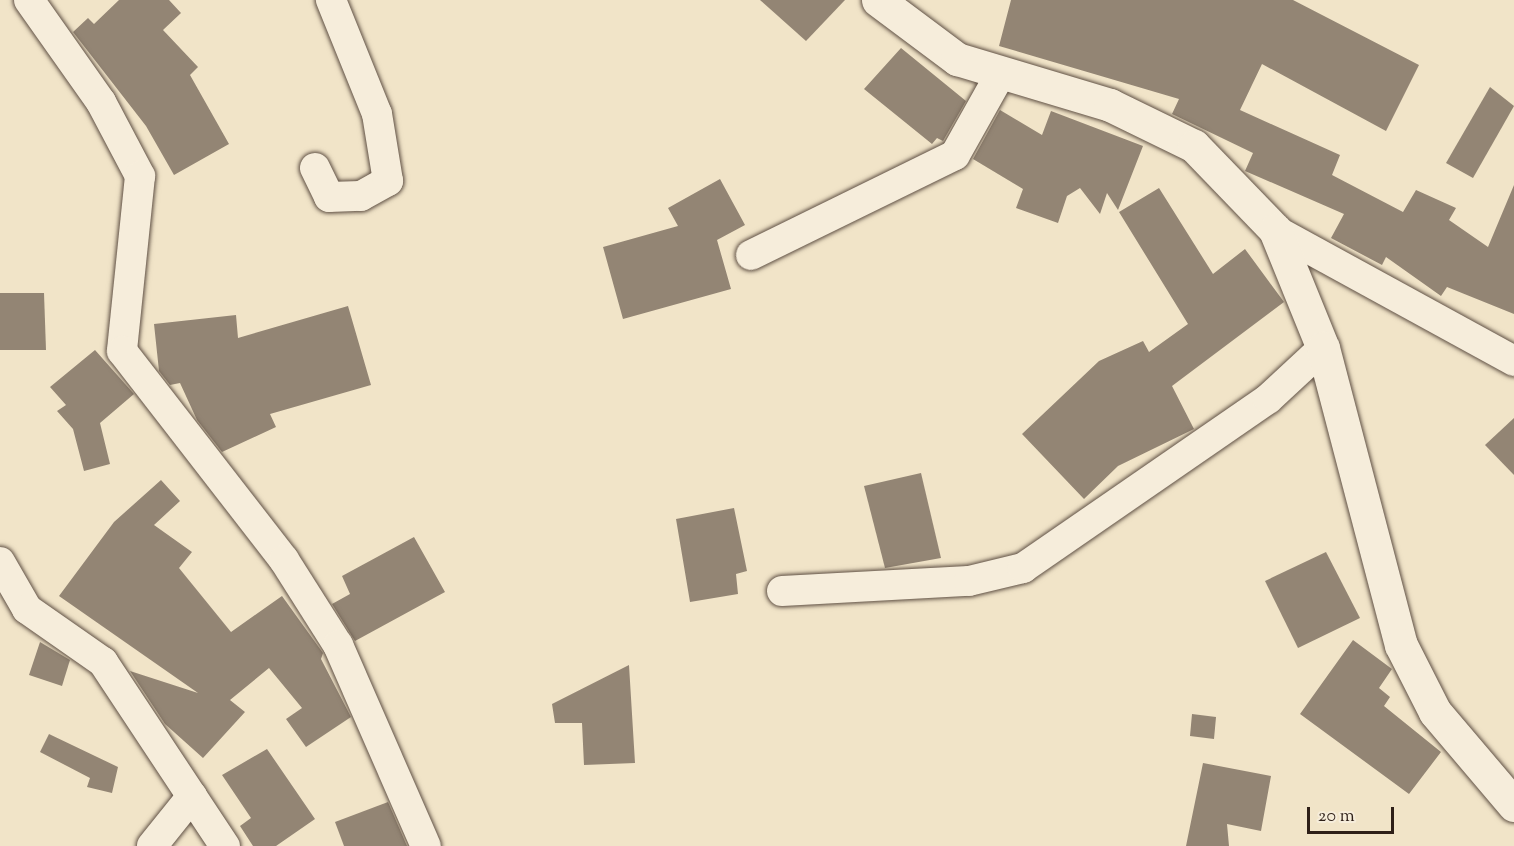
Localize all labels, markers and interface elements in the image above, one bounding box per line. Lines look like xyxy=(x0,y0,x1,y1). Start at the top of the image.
scale bar xyxy=(1310,795,1397,833)
text: 20 m xyxy=(1318,804,1355,830)

